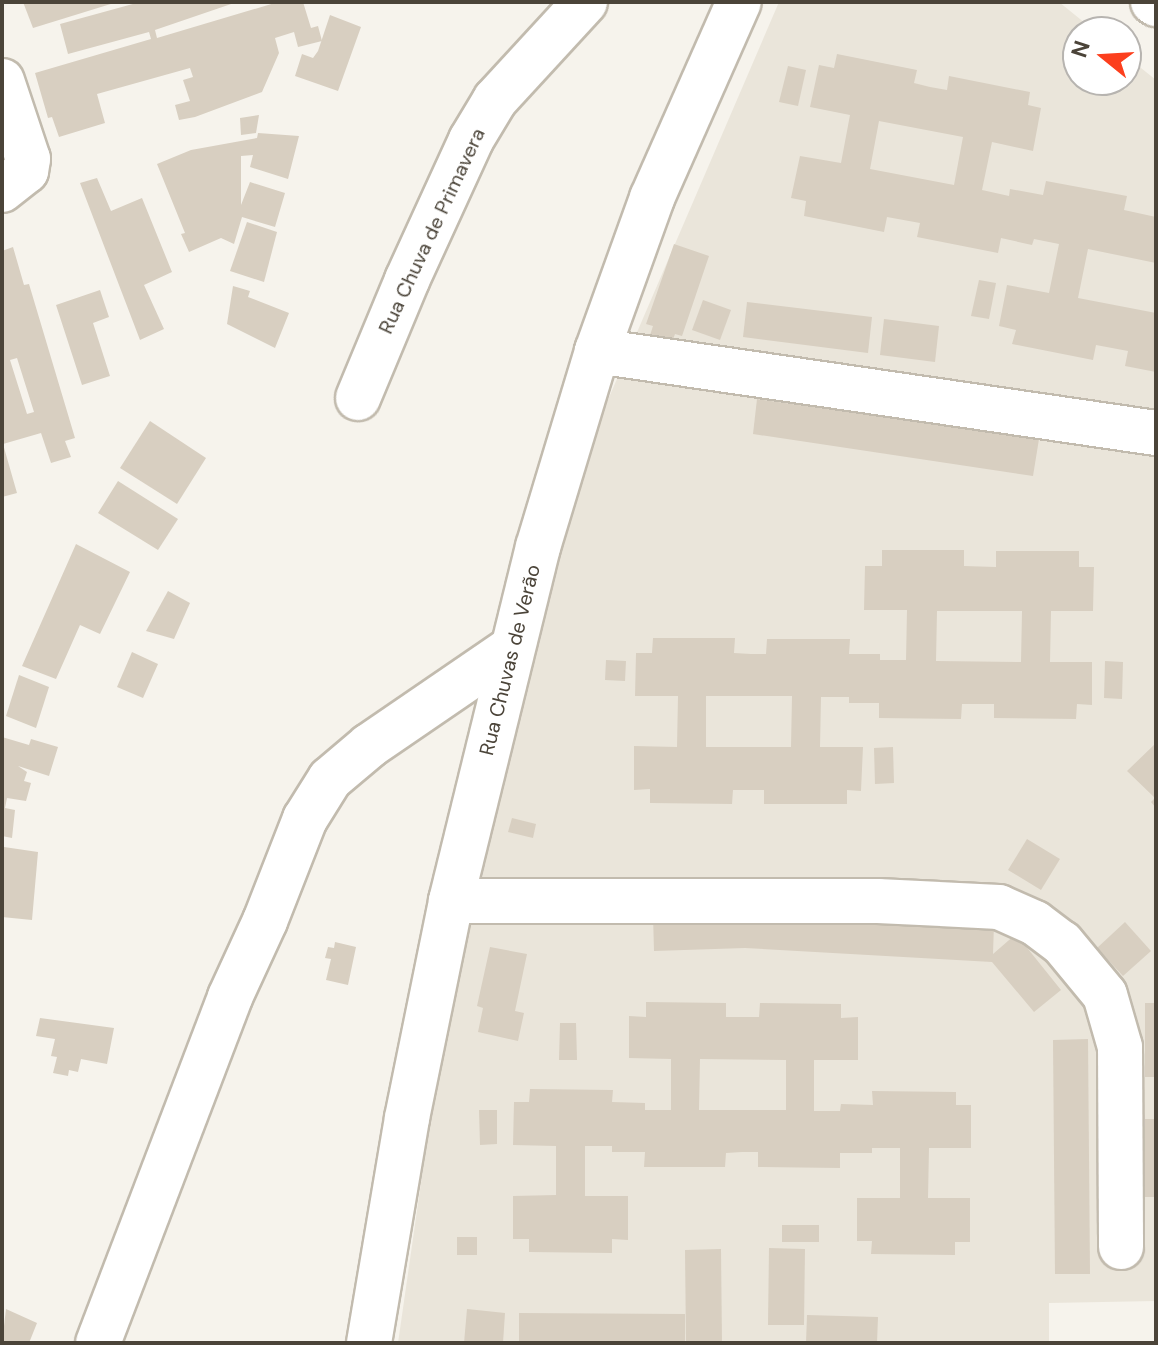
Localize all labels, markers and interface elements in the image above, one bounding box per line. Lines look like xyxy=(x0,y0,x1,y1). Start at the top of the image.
north arrow xyxy=(1062,16,1142,96)
text: N xyxy=(1064,37,1097,61)
street label: Rua Chuva de Primavera xyxy=(374,124,490,338)
street label: Rua Chuvas de Verão xyxy=(475,562,545,758)

